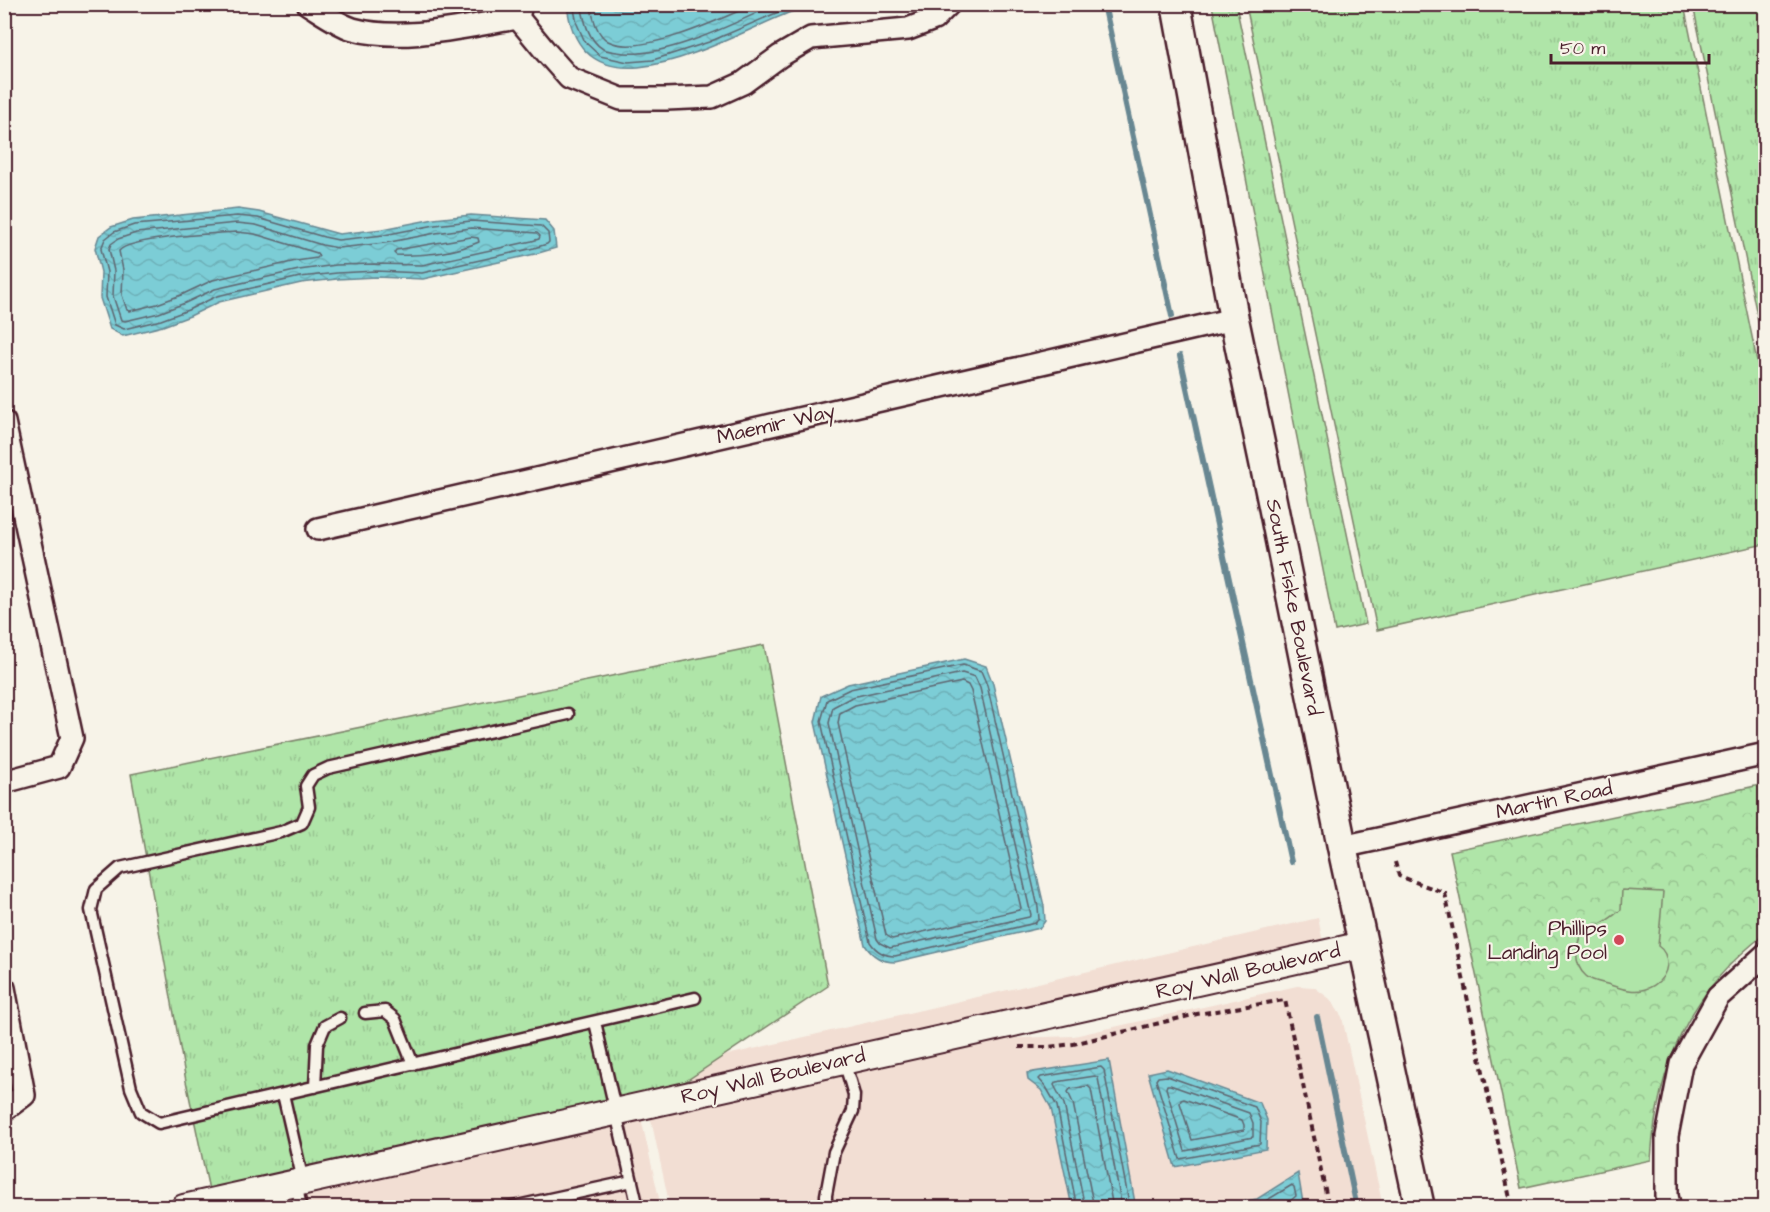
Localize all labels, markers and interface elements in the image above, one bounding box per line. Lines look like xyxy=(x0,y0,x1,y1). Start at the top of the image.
scale bar xyxy=(1551,27,1708,65)
text: 50 m xyxy=(1560,36,1605,61)
street label: Maemir Way xyxy=(714,396,839,454)
street label: South Fiske Boulevard xyxy=(1259,496,1329,718)
street label: Martin Road xyxy=(1493,773,1615,826)
place label: Phillips Landing Pool xyxy=(1487,914,1607,969)
marker: Phillips Landing Pool xyxy=(1612,933,1626,947)
street label: Roy Wall Boulevard xyxy=(1153,936,1344,1008)
street label: Roy Wall Boulevard xyxy=(678,1041,869,1113)

